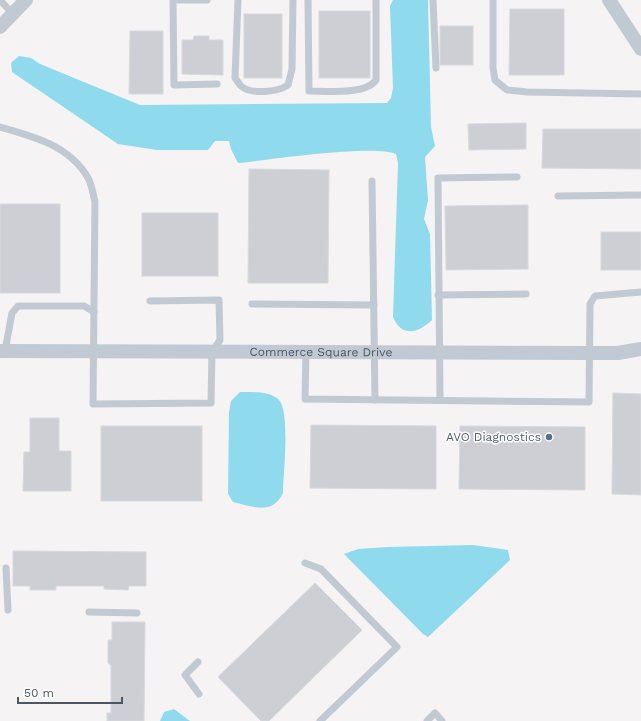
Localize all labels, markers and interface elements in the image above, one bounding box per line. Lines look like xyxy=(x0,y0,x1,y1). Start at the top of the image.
street label: Commerce Square Drive xyxy=(250,345,392,359)
place label: AVO Diagnostics xyxy=(446,430,541,444)
marker: AVO Diagnostics xyxy=(544,432,554,442)
scale bar xyxy=(18,679,122,705)
text: 50 m xyxy=(24,686,54,700)

